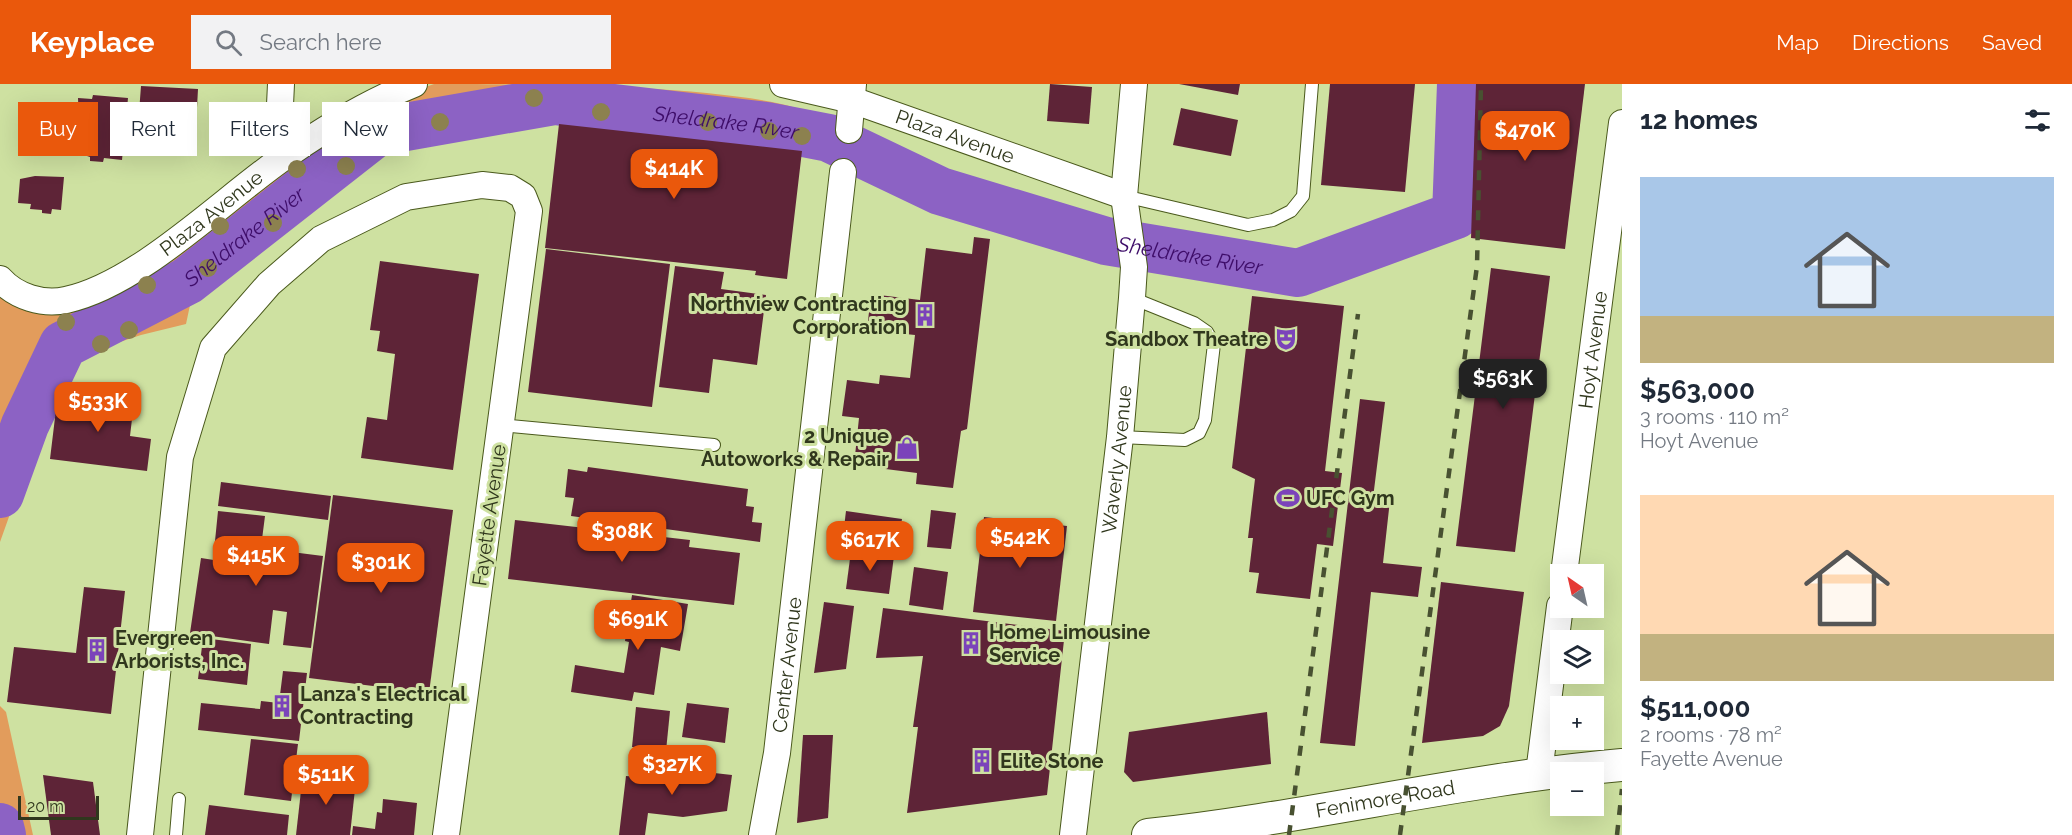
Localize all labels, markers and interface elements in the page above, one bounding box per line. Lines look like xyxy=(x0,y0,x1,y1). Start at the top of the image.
search box xyxy=(191,15,611,69)
text: Keyplace xyxy=(30,26,155,59)
icon: search xyxy=(212,26,245,59)
text: Search here xyxy=(260,29,382,55)
text: Map xyxy=(1776,30,1819,55)
text: Directions xyxy=(1852,30,1949,55)
text: Saved xyxy=(1982,30,2042,55)
water label: Sheldrake River xyxy=(651,100,802,145)
chip: Buy xyxy=(18,102,98,156)
chip: Rent xyxy=(110,102,197,156)
chip: Filters xyxy=(209,102,310,156)
chip: New xyxy=(322,102,409,156)
street label: Plaza Avenue xyxy=(892,104,1018,168)
icon: filters xyxy=(2021,104,2054,137)
text: 12 homes xyxy=(1640,105,1758,135)
pin: $470K xyxy=(1483,111,1567,162)
text: $470K xyxy=(1495,118,1555,142)
pin: $414K xyxy=(632,149,716,200)
text: $414K xyxy=(645,156,703,180)
street label: Plaza Avenue xyxy=(155,165,268,261)
water label: Sheldrake River xyxy=(178,181,310,292)
icon: home xyxy=(1793,216,1901,324)
water label: Sheldrake River xyxy=(1115,230,1265,280)
street label: Hoyt Avenue xyxy=(1573,289,1612,410)
place label: Northview Contracting Corporation xyxy=(690,292,907,339)
building icon: Northview Contracting Corporation xyxy=(912,302,938,328)
theatre icon: Sandbox Theatre xyxy=(1273,326,1299,352)
place label: Sandbox Theatre xyxy=(1105,327,1268,351)
pin: $563K xyxy=(1461,359,1545,410)
text: $563K xyxy=(1473,366,1533,390)
text: $563,000 xyxy=(1640,375,1755,405)
pin: $533K xyxy=(56,382,140,433)
street label: Waverly Avenue xyxy=(1097,384,1136,535)
text: $533K xyxy=(68,389,128,413)
text: 3 rooms · 110 m² xyxy=(1640,405,1789,429)
place label: 2 Unique Autoworks & Repair xyxy=(701,424,889,471)
text: Hoyt Avenue xyxy=(1640,429,1758,453)
shop icon: 2 Unique Autoworks & Repair xyxy=(894,435,920,461)
street label: Fayette Avenue xyxy=(467,442,511,587)
sports icon: UFC Gym xyxy=(1275,485,1301,511)
place label: UFC Gym xyxy=(1306,486,1395,510)
pin: $308K xyxy=(580,512,664,563)
pin: $542K xyxy=(978,518,1062,569)
text: $308K xyxy=(591,519,653,543)
pin: $617K xyxy=(828,521,912,572)
text: $542K xyxy=(990,525,1050,549)
text: $617K xyxy=(840,528,900,552)
icon: home xyxy=(1793,534,1901,642)
pin: $415K xyxy=(214,536,298,587)
text: $415K xyxy=(227,543,285,567)
pin: $301K xyxy=(339,543,423,594)
text: $301K xyxy=(351,550,411,574)
north arrow xyxy=(1550,564,1604,618)
map controls xyxy=(1550,564,1604,816)
street label: Center Avenue xyxy=(767,595,807,734)
pin: $691K xyxy=(596,600,680,651)
text: $691K xyxy=(608,607,668,631)
place label: Home Limousine Service xyxy=(989,620,1150,667)
place label: Evergreen Arborists, Inc. xyxy=(115,626,244,673)
building icon: Home Limousine Service xyxy=(958,630,984,656)
button: layers xyxy=(1550,630,1604,684)
building icon: Evergreen Arborists, Inc. xyxy=(84,637,110,663)
place label: Lanza's Electrical Contracting xyxy=(300,682,467,729)
building icon: Lanza's Electrical Contracting xyxy=(269,693,295,719)
text: $511,000 xyxy=(1640,693,1751,723)
button: + xyxy=(1550,696,1604,750)
text: 2 rooms · 78 m² xyxy=(1640,723,1782,747)
pin: $327K xyxy=(630,745,714,796)
text: Fayette Avenue xyxy=(1640,747,1783,771)
building icon: Elite Stone xyxy=(969,748,995,774)
place label: Elite Stone xyxy=(1000,749,1104,773)
text: $327K xyxy=(642,752,702,776)
pin: $511K xyxy=(284,755,368,806)
text: $511K xyxy=(298,762,354,786)
button: − xyxy=(1550,762,1604,816)
street label: Fenimore Road xyxy=(1314,775,1457,823)
scale bar xyxy=(18,793,99,820)
text: 20 m xyxy=(27,797,64,816)

